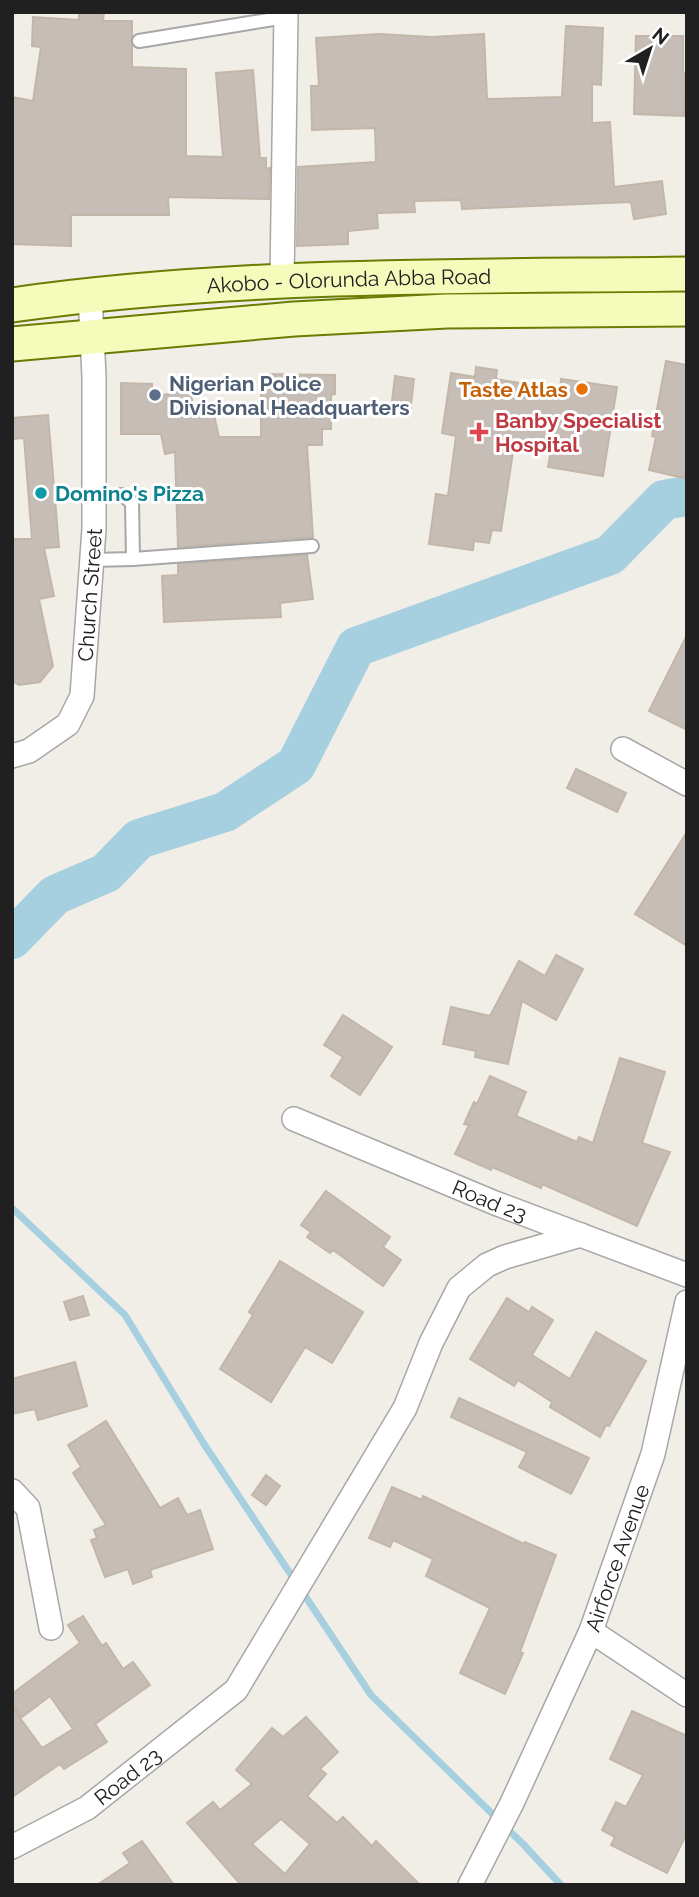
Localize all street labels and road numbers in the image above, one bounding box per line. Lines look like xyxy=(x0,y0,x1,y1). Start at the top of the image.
street label: Akobo - Olorunda Abba Road xyxy=(206,263,491,298)
street label: Church Street xyxy=(72,527,107,662)
street label: Road 23 xyxy=(449,1174,530,1226)
street label: Airforce Avenue xyxy=(579,1481,654,1635)
street label: Road 23 xyxy=(89,1742,166,1810)

